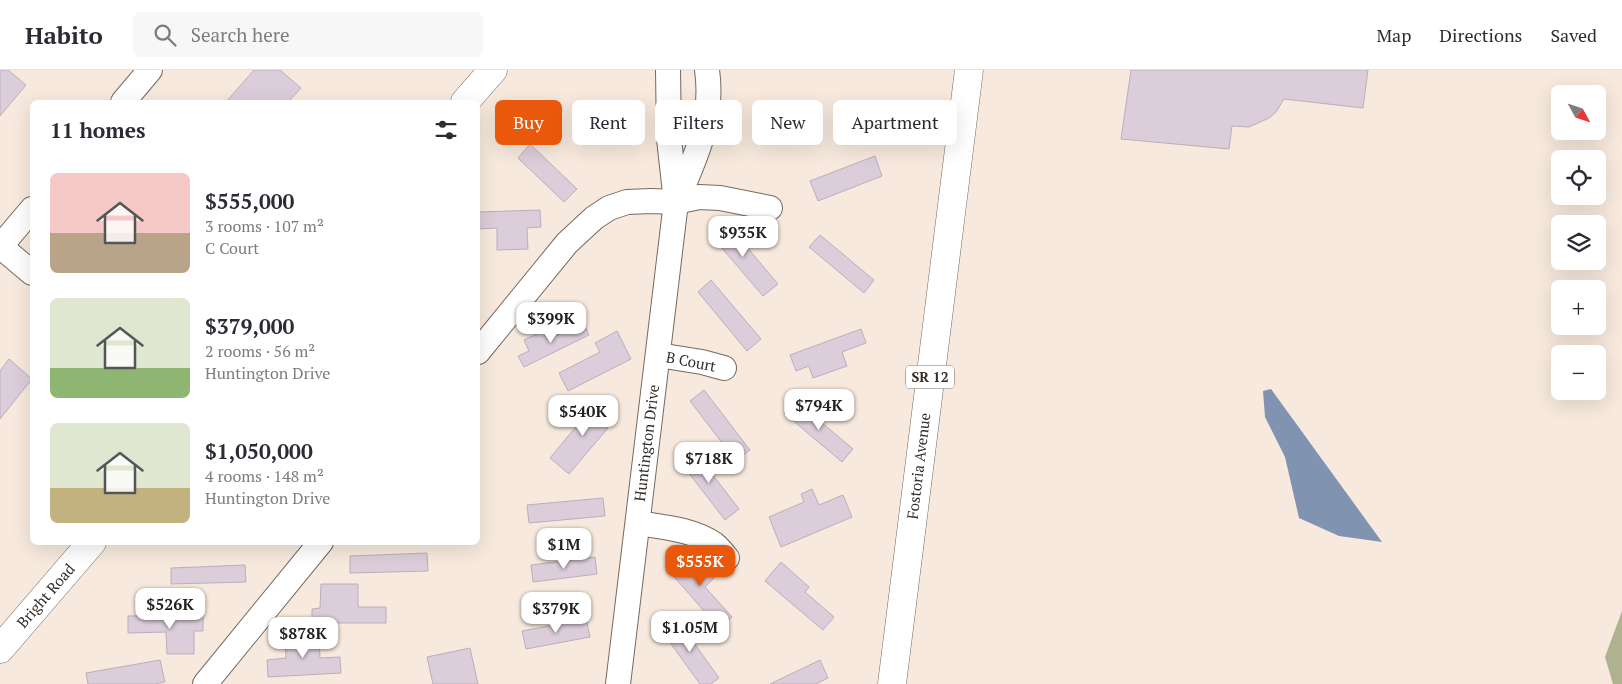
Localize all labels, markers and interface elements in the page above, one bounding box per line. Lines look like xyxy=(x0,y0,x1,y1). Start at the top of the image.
search box xyxy=(133,12,483,57)
text: Habito xyxy=(25,19,103,51)
icon: search xyxy=(151,21,179,49)
text: Search here xyxy=(191,22,290,47)
text: Map xyxy=(1376,23,1411,47)
text: Directions xyxy=(1439,23,1522,47)
text: Saved xyxy=(1550,23,1597,47)
north arrow xyxy=(1551,85,1606,140)
map controls xyxy=(1551,85,1606,400)
chip: Buy xyxy=(495,100,562,145)
chip: Rent xyxy=(572,100,645,145)
chip: Filters xyxy=(655,100,742,145)
chip: New xyxy=(752,100,823,145)
chip: Apartment xyxy=(833,100,957,145)
text: 11 homes xyxy=(50,116,146,144)
icon: filters xyxy=(432,116,460,144)
button: locate xyxy=(1551,150,1606,205)
text: $555,000 xyxy=(205,187,294,215)
icon: home xyxy=(90,193,150,253)
text: 3 rooms · 107 m² xyxy=(205,215,324,237)
button: layers xyxy=(1551,215,1606,270)
pin: $935K xyxy=(708,216,778,258)
text: $935K xyxy=(719,221,767,243)
text: C Court xyxy=(205,237,259,259)
button: + xyxy=(1551,280,1606,335)
pin: $399K xyxy=(516,302,586,344)
text: $399K xyxy=(527,307,575,329)
text: $379,000 xyxy=(205,312,294,340)
icon: home xyxy=(90,318,150,378)
text: 2 rooms · 56 m² xyxy=(205,340,315,362)
button: − xyxy=(1551,345,1606,400)
street label: B Court xyxy=(665,346,718,376)
text: Huntington Drive xyxy=(205,362,330,384)
road number: SR 12 xyxy=(906,366,954,388)
street label: Huntington Drive xyxy=(629,383,663,502)
pin: $794K xyxy=(784,388,854,431)
pin: $540K xyxy=(548,394,618,437)
text: $794K xyxy=(795,394,843,416)
text: $540K xyxy=(559,400,607,422)
street label: Fostoria Avenue xyxy=(902,411,934,520)
text: $1,050,000 xyxy=(205,437,313,465)
pin: $718K xyxy=(674,442,744,484)
icon: home xyxy=(90,443,150,503)
text: $718K xyxy=(685,447,733,469)
text: 4 rooms · 148 m² xyxy=(205,465,324,487)
text: Huntington Drive xyxy=(205,487,330,509)
pin: $1M xyxy=(540,528,588,570)
text: $1M xyxy=(548,533,580,555)
pin: $555K xyxy=(665,544,735,587)
text: $555K xyxy=(676,550,724,572)
street label: Bright Road xyxy=(12,559,79,632)
pin: $526K xyxy=(135,588,205,630)
pin: $379K xyxy=(521,592,591,634)
text: $526K xyxy=(146,593,194,615)
text: $379K xyxy=(532,597,580,619)
pin: $1.05M xyxy=(649,610,731,653)
pin: $878K xyxy=(268,616,338,659)
text: $1.05M xyxy=(662,616,718,638)
text: $878K xyxy=(279,622,327,644)

